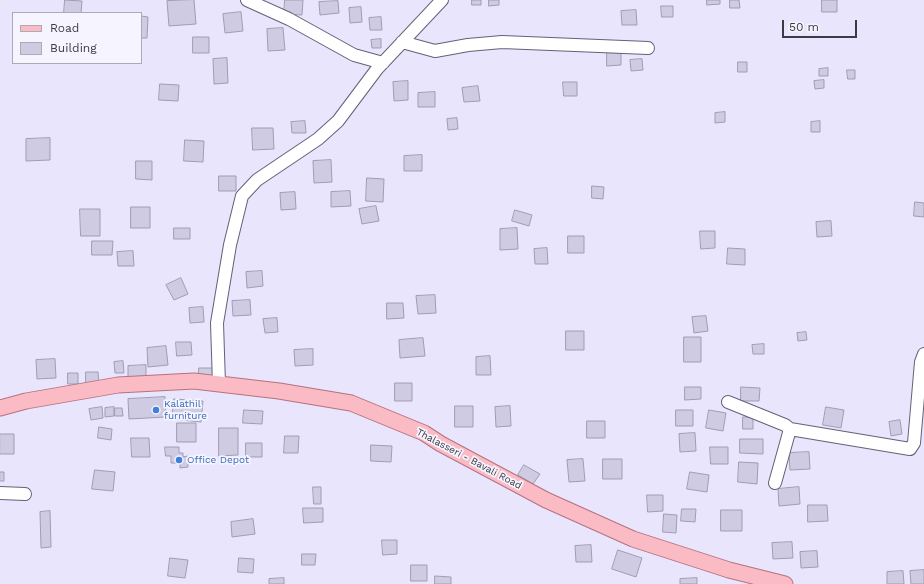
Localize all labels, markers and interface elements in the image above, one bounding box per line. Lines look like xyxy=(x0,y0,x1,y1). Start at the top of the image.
legend xyxy=(12,12,142,64)
scale bar xyxy=(784,12,859,38)
text: 50 m xyxy=(789,20,819,34)
text: Road xyxy=(50,21,79,35)
text: Building xyxy=(50,41,97,55)
place label: Kalathil furniture xyxy=(164,398,207,422)
marker: Kalathil furniture xyxy=(151,405,161,415)
street label: Thalasseri - Bavali Road xyxy=(414,426,524,492)
place label: Office Depot xyxy=(187,454,249,466)
marker: Office Depot xyxy=(174,455,184,465)

